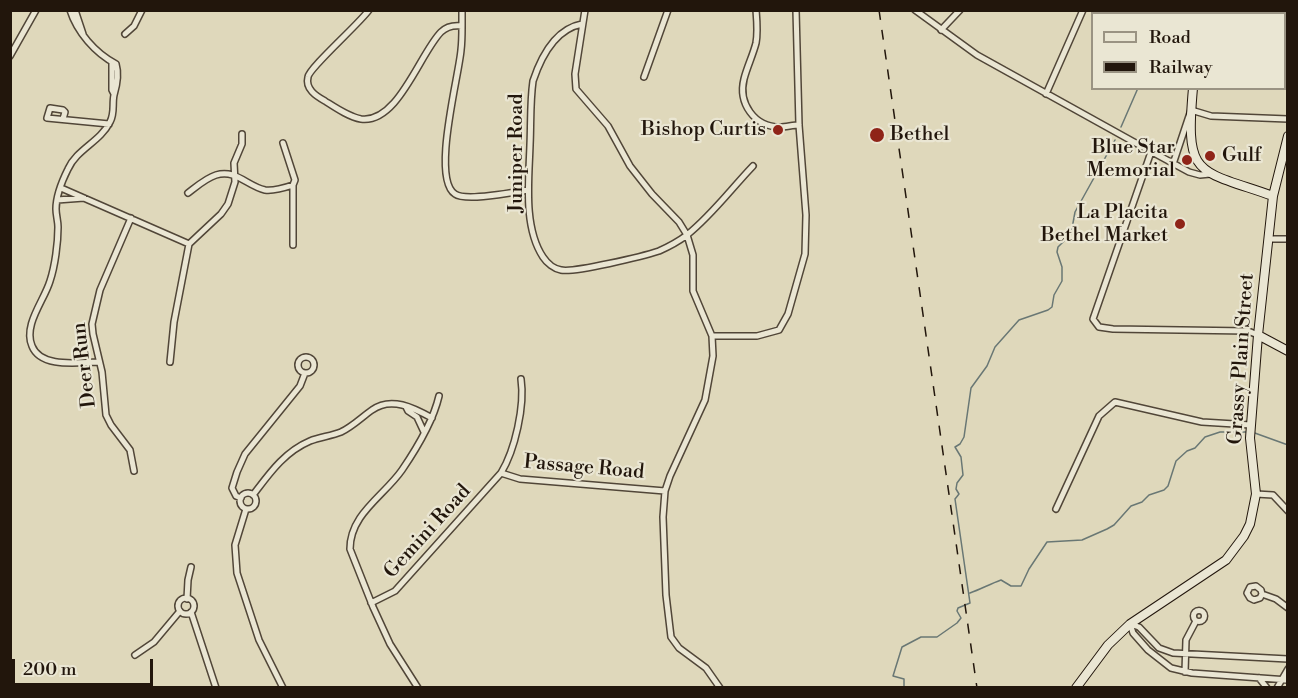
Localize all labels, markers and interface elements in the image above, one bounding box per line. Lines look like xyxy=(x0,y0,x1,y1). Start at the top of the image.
legend xyxy=(1091,12,1286,90)
text: Road xyxy=(1149,26,1191,49)
text: Railway xyxy=(1149,56,1212,79)
street label: Juniper Road xyxy=(505,93,529,213)
place label: Bishop Curtis xyxy=(641,118,766,142)
marker: Bishop Curtis xyxy=(771,123,785,137)
place label: Bethel xyxy=(890,123,949,147)
marker: Bethel xyxy=(868,126,886,144)
place label: Blue Star Memorial xyxy=(1087,136,1175,183)
place label: Gulf xyxy=(1222,144,1261,168)
marker: Gulf xyxy=(1203,149,1217,163)
marker: Blue Star Memorial xyxy=(1180,153,1194,167)
place label: La Placita Bethel Market xyxy=(1041,201,1168,248)
marker: La Placita Bethel Market xyxy=(1173,217,1187,231)
street label: Grassy Plain Street xyxy=(1224,272,1260,446)
street label: Deer Run xyxy=(68,321,102,409)
street label: Passage Road xyxy=(523,451,645,485)
street label: Gemini Road xyxy=(380,480,476,584)
scale bar xyxy=(15,647,156,685)
text: 200 m xyxy=(23,658,77,681)

